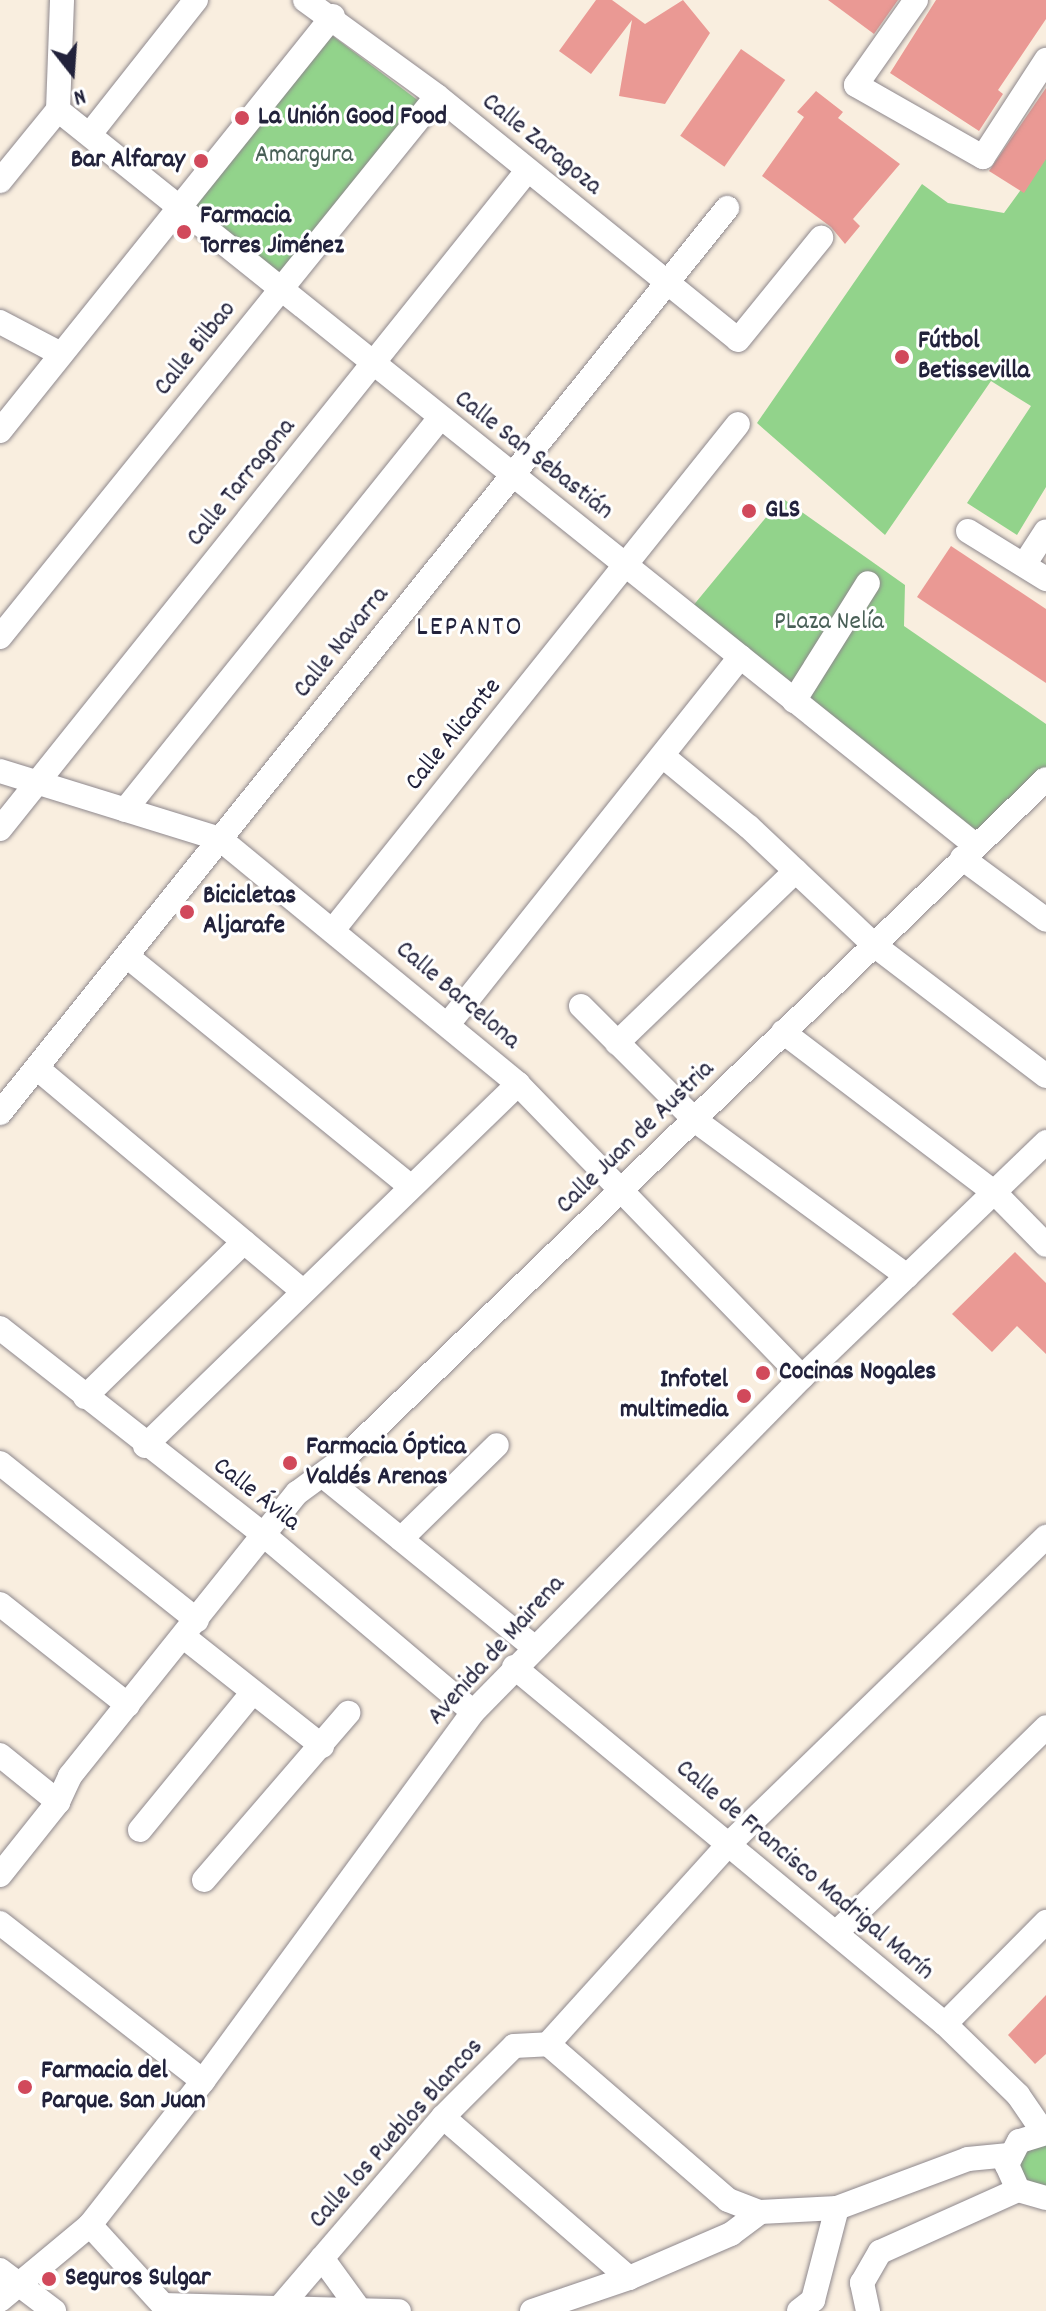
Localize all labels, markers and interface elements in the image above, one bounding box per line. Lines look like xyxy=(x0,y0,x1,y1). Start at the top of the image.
north arrow xyxy=(32,32,112,112)
text: N xyxy=(69,79,89,112)
street label: Calle Zaragoza xyxy=(475,87,607,203)
place label: La Unión Good Food xyxy=(258,102,447,134)
marker: La Unión Good Food xyxy=(233,109,251,127)
park label: Amargura xyxy=(255,140,353,172)
place label: Bar Alfaray xyxy=(71,145,185,177)
marker: Bar Alfaray xyxy=(192,152,210,170)
place label: Farmacia Torres Jiménez xyxy=(200,201,344,262)
marker: Farmacia Torres Jiménez xyxy=(175,223,193,241)
street label: Calle Bilbao xyxy=(148,295,244,403)
place label: Fútbol Betissevilla xyxy=(918,326,1030,388)
marker: Fútbol Betissevilla xyxy=(893,348,911,366)
street label: Calle San Sebastián xyxy=(447,384,619,528)
street label: Calle Tarragona xyxy=(181,413,303,553)
place label: GLS xyxy=(765,495,800,527)
marker: GLS xyxy=(740,502,758,520)
street label: Calle Navarra xyxy=(288,581,396,705)
park label: PLaza Nelía xyxy=(774,607,884,639)
district label: LEPANTO xyxy=(416,612,524,646)
street label: Calle Alicante xyxy=(399,672,509,798)
place label: Bicicletas Aljarafe xyxy=(203,881,296,942)
marker: Bicicletas Aljarafe xyxy=(178,903,196,921)
street label: Calle Barcelona xyxy=(388,935,526,1057)
street label: Calle Juan de Austria xyxy=(550,1055,722,1221)
place label: Cocinas Nogales xyxy=(779,1357,936,1389)
marker: Cocinas Nogales xyxy=(754,1364,772,1382)
place label: Infotel multimedia xyxy=(620,1365,728,1426)
marker: Infotel multimedia xyxy=(735,1387,753,1405)
place label: Farmacia Óptica Valdés Arenas xyxy=(306,1432,466,1494)
street label: Calle Ávila xyxy=(206,1451,306,1539)
marker: Farmacia Óptica Valdés Arenas xyxy=(281,1454,299,1472)
street label: Avenida de Mairena xyxy=(422,1570,572,1732)
street label: Calle de Francisco Madrigal Marín xyxy=(668,1754,940,1988)
street label: Calle los Pueblos Blancos xyxy=(303,2032,491,2236)
place label: Farmacia del Parque. San Juan xyxy=(41,2056,206,2118)
marker: Farmacia del Parque. San Juan xyxy=(16,2078,34,2096)
place label: Seguros Sulgar xyxy=(65,2263,211,2295)
marker: Seguros Sulgar xyxy=(40,2270,58,2288)

